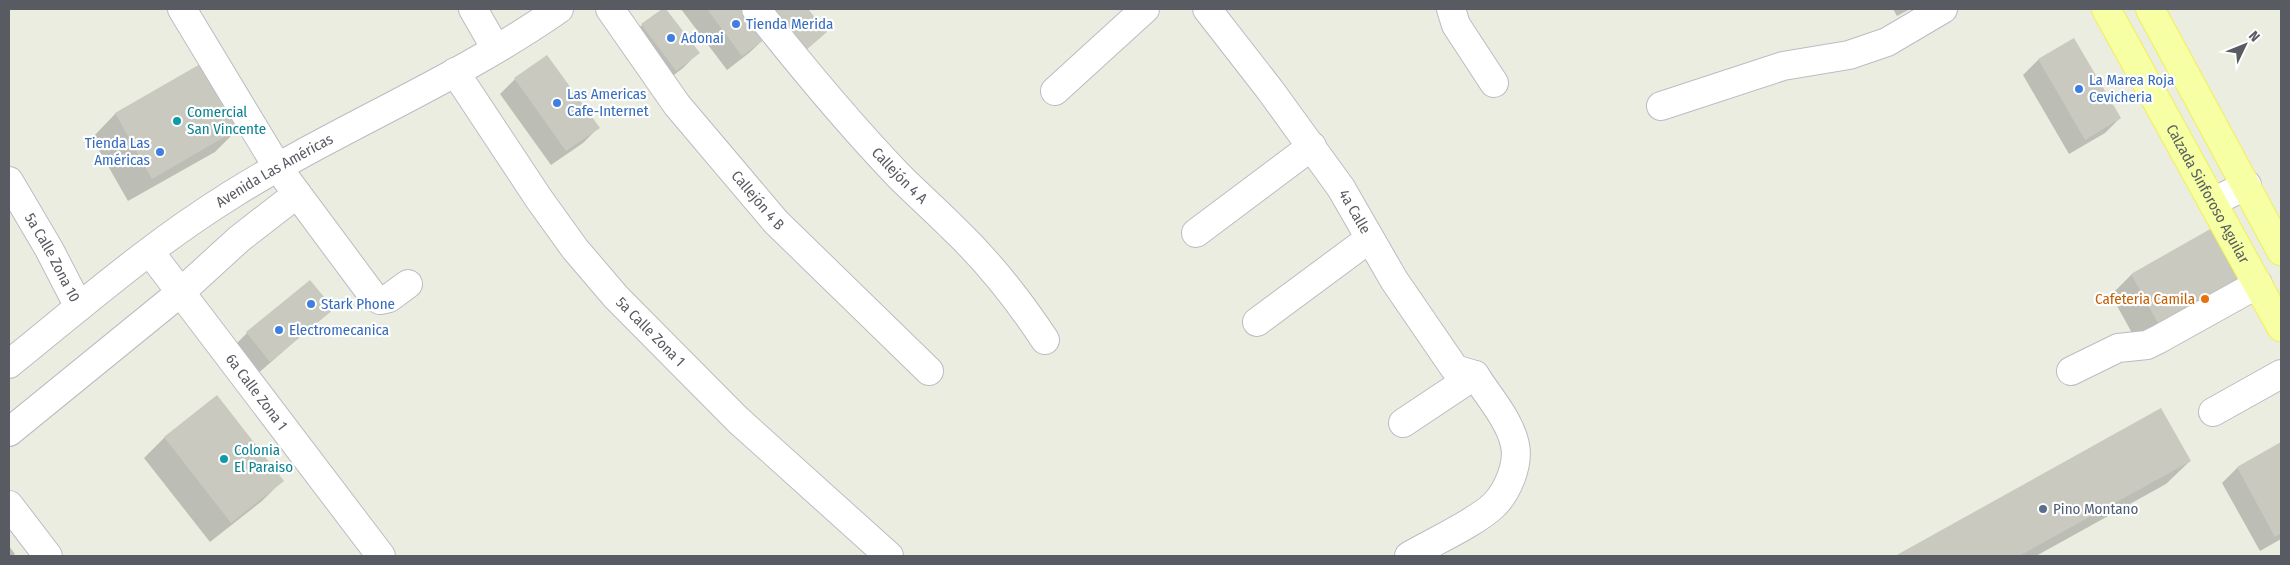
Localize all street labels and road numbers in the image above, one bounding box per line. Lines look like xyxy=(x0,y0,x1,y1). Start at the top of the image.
street label: Calzada Sinforoso Aguilar xyxy=(2162,121,2254,267)
street label: Avenida Las Américas xyxy=(212,130,336,211)
street label: Callejón 4 A xyxy=(868,144,931,208)
street label: Callejón 4 B xyxy=(728,167,788,234)
street label: 4a Calle xyxy=(1335,186,1374,237)
street label: 5a Calle Zona 10 xyxy=(21,210,84,305)
street label: 5a Calle Zona 1 xyxy=(612,293,689,370)
street label: 6a Calle Zona 1 xyxy=(222,350,291,434)

